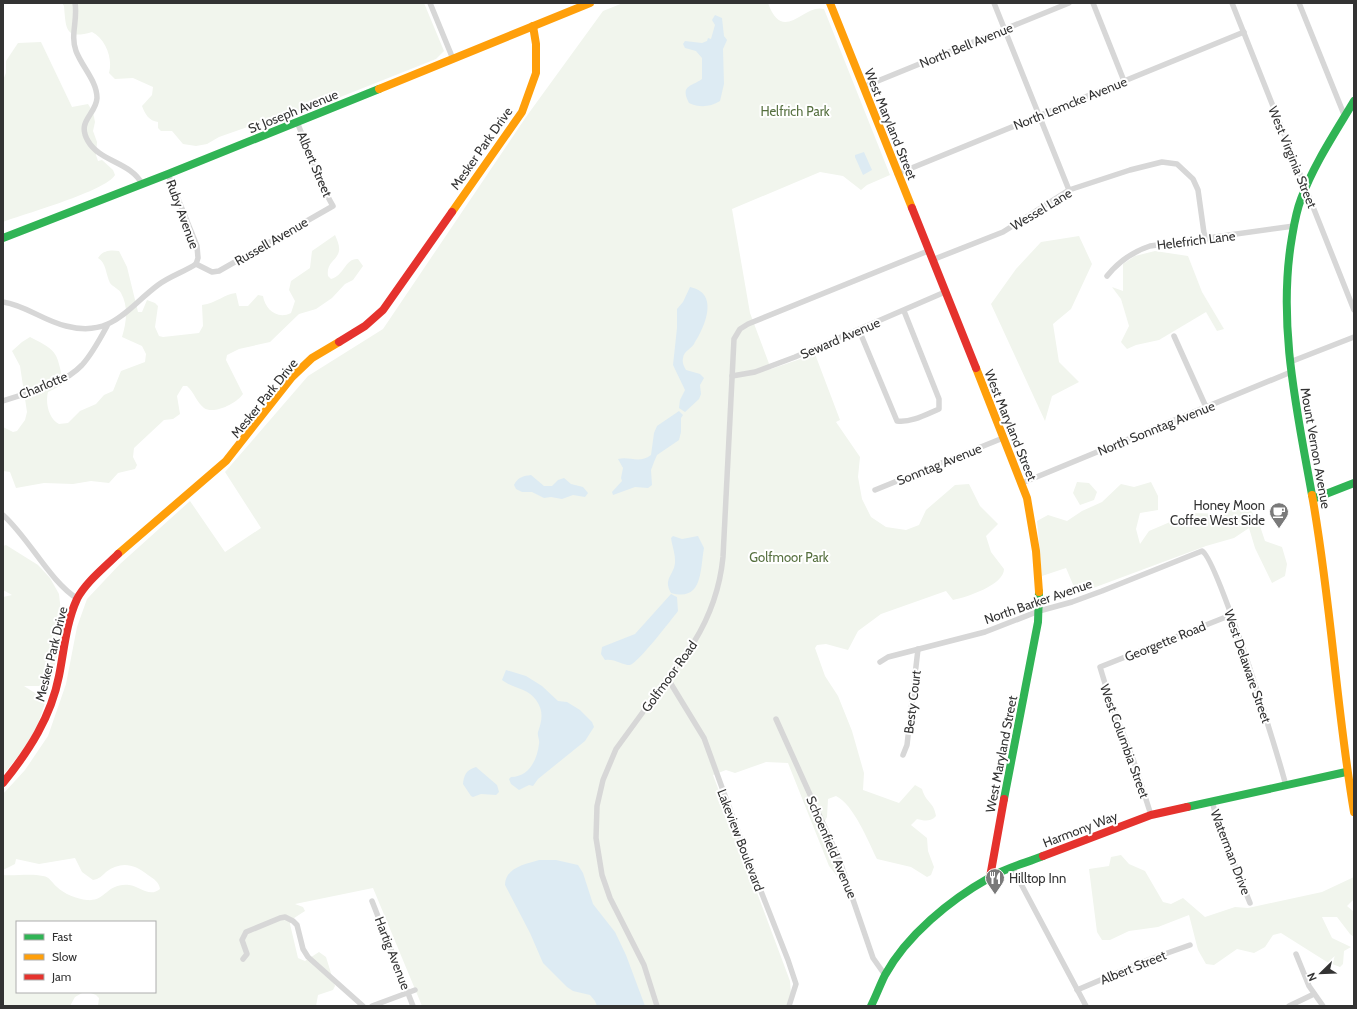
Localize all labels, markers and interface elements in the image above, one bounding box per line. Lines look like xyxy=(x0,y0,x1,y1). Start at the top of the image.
street label: North Bell Avenue xyxy=(917,19,1015,71)
street label: West Maryland Street xyxy=(861,66,921,183)
street label: North Lemcke Avenue xyxy=(1011,73,1130,133)
street label: St Joseph Avenue xyxy=(246,86,341,136)
street label: Mesker Park Drive xyxy=(447,103,516,192)
park label: Helfrich Park xyxy=(760,103,830,119)
street label: West Virginia Street xyxy=(1265,104,1321,211)
street label: Albert Street xyxy=(294,129,336,200)
street label: Ruby Avenue xyxy=(163,177,203,251)
street label: Wessel Lane xyxy=(1008,184,1075,234)
street label: Russell Avenue xyxy=(231,213,311,268)
street label: Helefrich Lane xyxy=(1156,227,1237,253)
street label: Seward Avenue xyxy=(798,314,883,362)
street label: Mesker Park Drive xyxy=(227,355,301,441)
street label: West Maryland Street xyxy=(981,367,1041,484)
street label: Charlotte xyxy=(16,368,70,402)
street label: Mount Vernon Avenue xyxy=(1297,386,1335,510)
street label: North Sonntag Avenue xyxy=(1095,397,1217,459)
street label: Sonntag Avenue xyxy=(894,440,984,488)
place label: Honey Moon Coffee West Side xyxy=(1170,497,1265,528)
cafe icon: Honey Moon Coffee West Side xyxy=(1268,501,1290,529)
park label: Golfmoor Park xyxy=(749,549,829,565)
street label: North Barker Avenue xyxy=(982,575,1094,627)
street label: Mesker Park Drive xyxy=(31,605,71,703)
street label: West Delaware Street xyxy=(1221,607,1275,725)
street label: Georgette Road xyxy=(1122,617,1208,665)
street label: Golfmoor Road xyxy=(638,637,700,715)
street label: Besty Court xyxy=(900,669,924,735)
street label: West Columbia Street xyxy=(1097,682,1153,801)
street label: West Maryland Street xyxy=(982,694,1020,814)
street label: Lakeview Boulevard xyxy=(714,787,768,893)
street label: Schoenfield Avenue xyxy=(803,793,861,901)
street label: Harmony Way xyxy=(1040,807,1120,851)
street label: Waterman Drive xyxy=(1207,807,1255,897)
restaurant icon: Hilltop Inn xyxy=(984,867,1006,895)
place label: Hilltop Inn xyxy=(1009,870,1066,886)
street label: Hartig Avenue xyxy=(372,914,414,992)
legend xyxy=(16,921,156,993)
text: Fast xyxy=(52,929,72,944)
street label: Albert Street xyxy=(1098,946,1169,987)
text: Slow xyxy=(52,949,77,964)
north arrow xyxy=(1301,953,1341,993)
text: Jam xyxy=(51,969,71,984)
text: N xyxy=(1304,971,1320,983)

